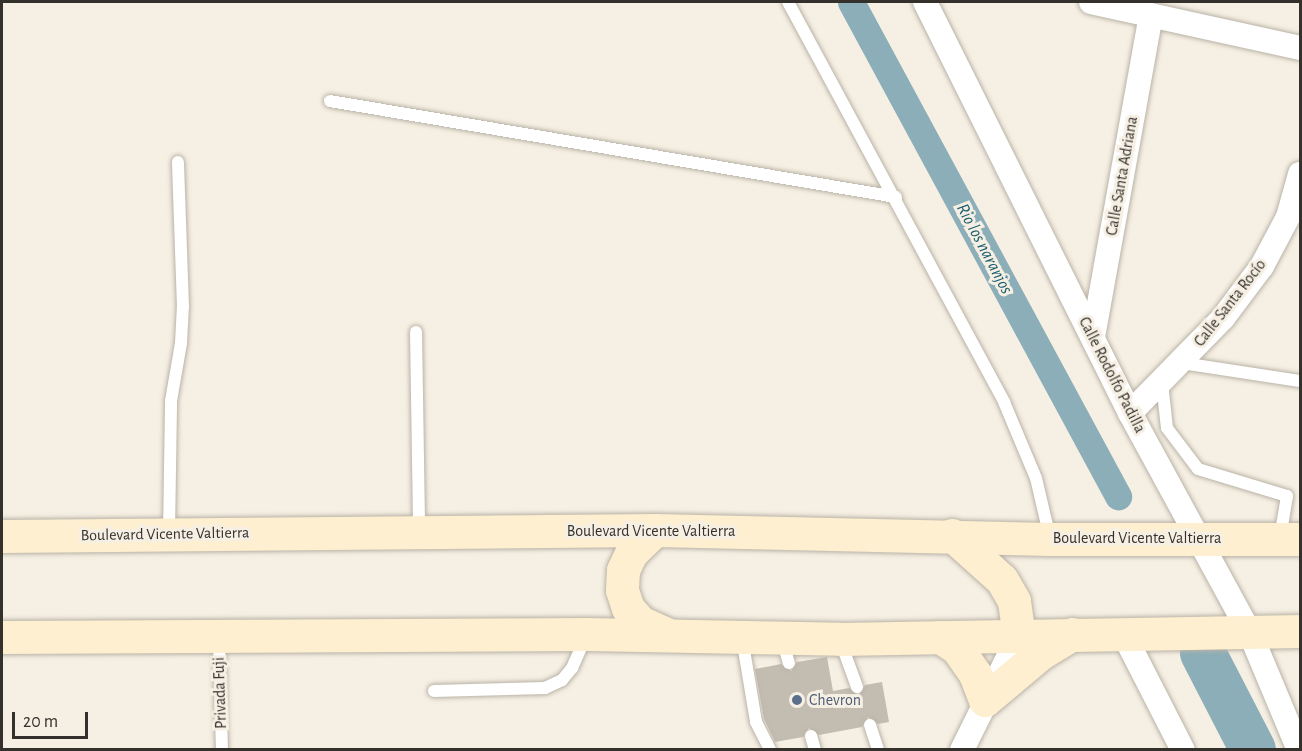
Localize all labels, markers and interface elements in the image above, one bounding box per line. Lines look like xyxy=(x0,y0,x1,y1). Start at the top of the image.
street label: Calle Santa Adriana xyxy=(1102,115,1142,237)
water label: Rio los naranjos xyxy=(951,200,1017,298)
street label: Calle Santa Rocío xyxy=(1190,256,1270,350)
street label: Calle Rodolfo Padilla xyxy=(1074,314,1150,436)
street label: Boulevard Vicente Valtierra xyxy=(567,521,735,541)
street label: Boulevard Vicente Valtierra xyxy=(81,523,249,545)
street label: Boulevard Vicente Valtierra xyxy=(1053,528,1221,548)
street label: Privada Fuji xyxy=(209,657,231,729)
place label: Chevron xyxy=(809,690,861,710)
marker: Chevron xyxy=(790,693,804,707)
scale bar xyxy=(15,700,92,738)
text: 20 m xyxy=(23,713,58,731)

